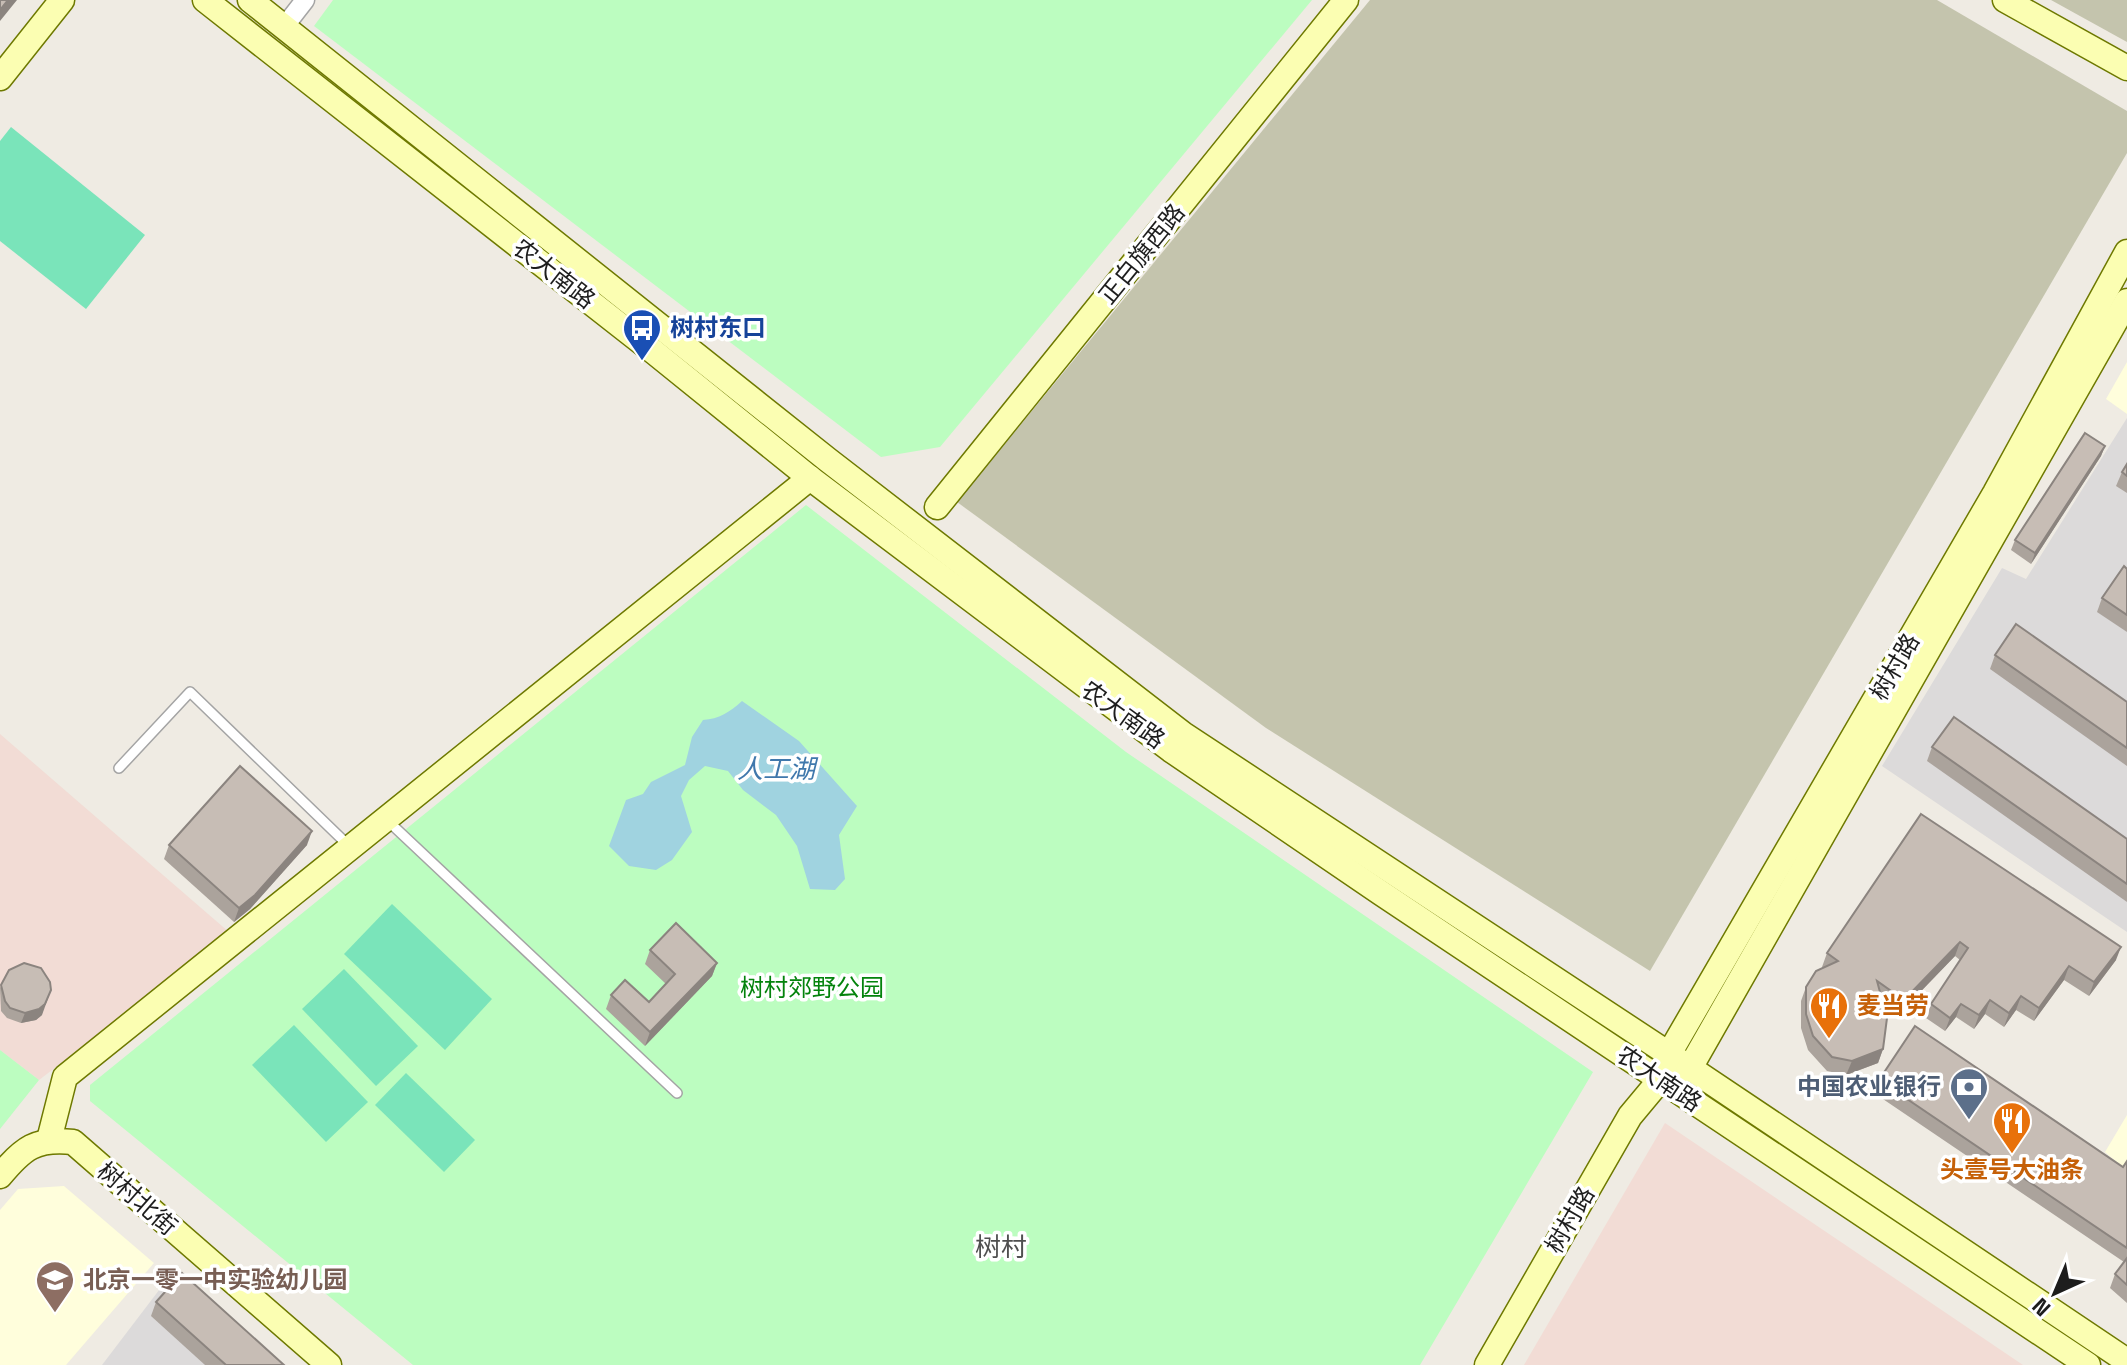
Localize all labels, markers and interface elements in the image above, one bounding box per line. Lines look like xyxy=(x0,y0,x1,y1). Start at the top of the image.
street label: 正白旗西路 xyxy=(1092,197,1191,310)
street label: 农大南路 xyxy=(507,232,602,315)
bus stop icon: 树村东口 xyxy=(621,307,663,362)
place label: 树村东口 xyxy=(670,312,766,343)
street label: 树村路 xyxy=(1863,628,1926,706)
street label: 农大南路 xyxy=(1075,674,1171,755)
water label: 人工湖 xyxy=(737,752,819,786)
park label: 树村郊野公园 xyxy=(740,972,884,1003)
restaurant icon: 麦当劳 xyxy=(1808,985,1850,1040)
place label: 麦当劳 xyxy=(1857,990,1929,1021)
street label: 农大南路 xyxy=(1611,1039,1708,1118)
bank icon: 中国农业银行 xyxy=(1948,1066,1990,1121)
place label: 中国农业银行 xyxy=(1797,1071,1941,1102)
restaurant icon: 头壹号大油条 xyxy=(1991,1100,2033,1155)
place label: 头壹号大油条 xyxy=(1940,1154,2084,1185)
street label: 树村北街 xyxy=(91,1155,184,1242)
street label: 树村路 xyxy=(1538,1181,1601,1259)
district label: 树村 xyxy=(975,1230,1027,1264)
north arrow xyxy=(2015,1253,2095,1333)
school or university icon: 北京一零一中实验幼儿园 xyxy=(34,1259,76,1314)
place label: 北京一零一中实验幼儿园 xyxy=(83,1264,347,1295)
text: N xyxy=(2026,1292,2056,1323)

